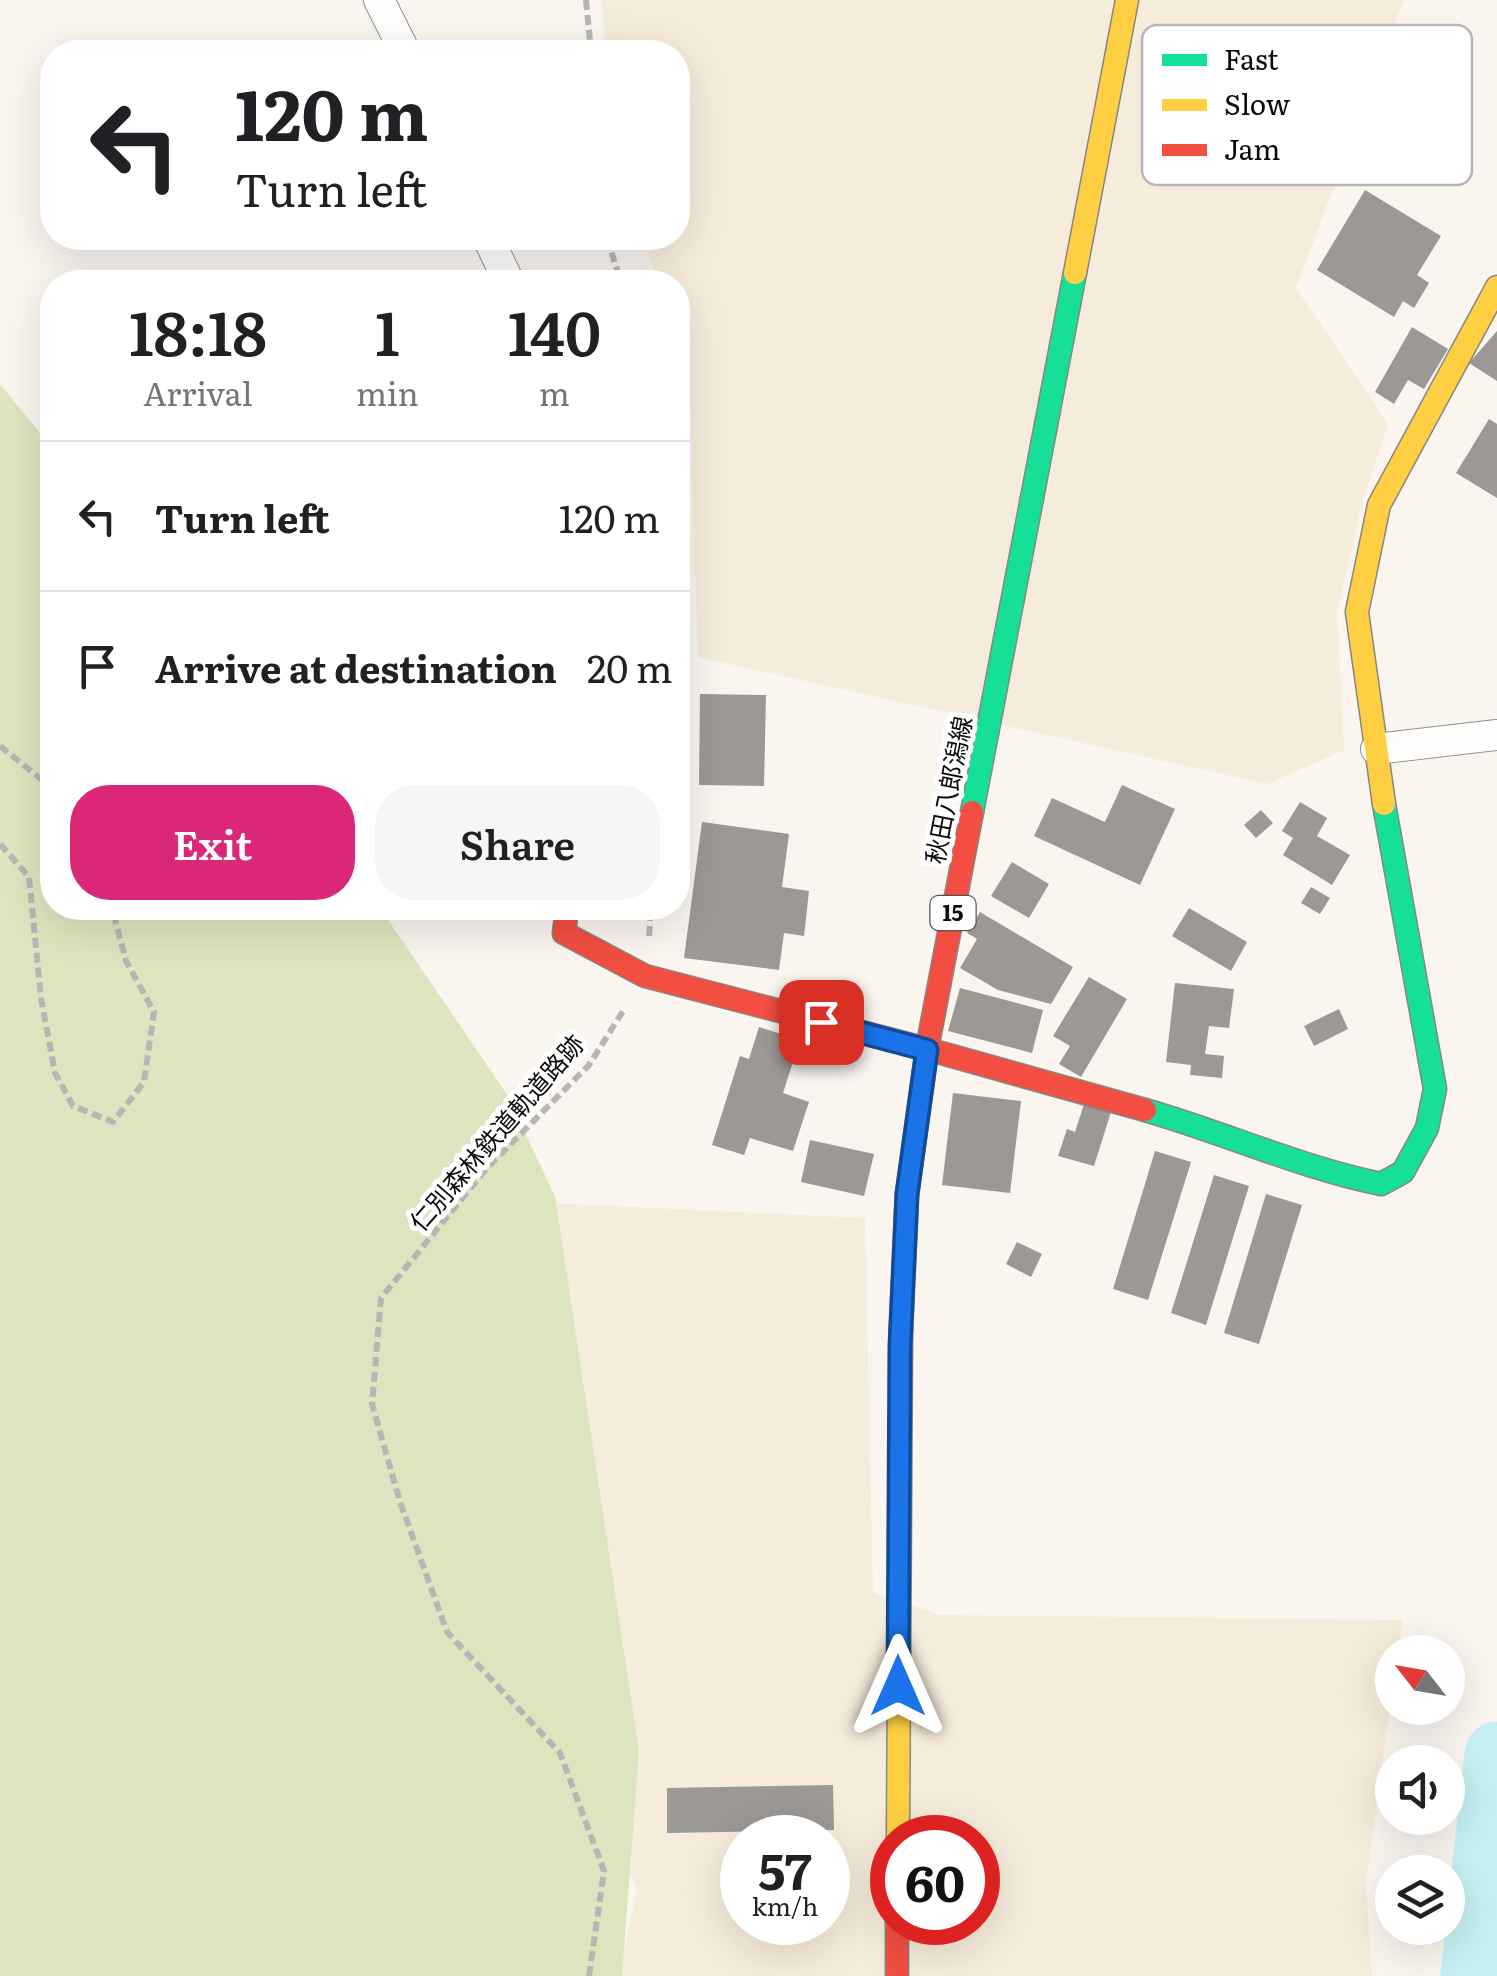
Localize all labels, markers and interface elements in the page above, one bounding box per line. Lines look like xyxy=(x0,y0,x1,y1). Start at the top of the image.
legend xyxy=(1142,25,1472,185)
text: Fast xyxy=(1224,37,1279,79)
text: 120 m xyxy=(235,59,428,163)
icon: left xyxy=(70,80,200,210)
text: Slow xyxy=(1224,82,1290,124)
text: Jam xyxy=(1224,127,1280,169)
text: Turn left xyxy=(235,154,427,221)
text: 18:18 xyxy=(129,285,267,374)
text: 1 xyxy=(375,285,400,374)
text: 140 xyxy=(508,285,601,374)
text: Arrival xyxy=(143,368,253,416)
text: min xyxy=(356,368,419,416)
text: m xyxy=(539,368,570,416)
text: Turn left xyxy=(155,488,330,545)
text: 120 m xyxy=(559,488,660,545)
icon: left xyxy=(70,489,125,544)
text: Arrive at destination xyxy=(155,638,557,695)
text: 20 m xyxy=(587,638,673,695)
icon: arrive xyxy=(70,639,125,694)
street label: 秋田八郎潟線 xyxy=(915,713,980,867)
button: Exit xyxy=(70,785,355,900)
button: Share xyxy=(375,785,660,900)
road number: 15 xyxy=(930,896,976,930)
pin xyxy=(779,980,864,1065)
icon: arrive xyxy=(794,995,849,1050)
street label: 仁別森林鉄道軌道路跡 xyxy=(400,1026,592,1238)
position arrow xyxy=(846,1634,950,1738)
north arrow xyxy=(1375,1635,1465,1725)
map controls xyxy=(1375,1635,1465,1945)
button: sound xyxy=(1375,1745,1465,1835)
speed limit sign: 60 xyxy=(870,1815,1000,1945)
text: 57 xyxy=(758,1831,812,1905)
button: layers xyxy=(1375,1855,1465,1945)
text: km/h xyxy=(752,1887,818,1924)

